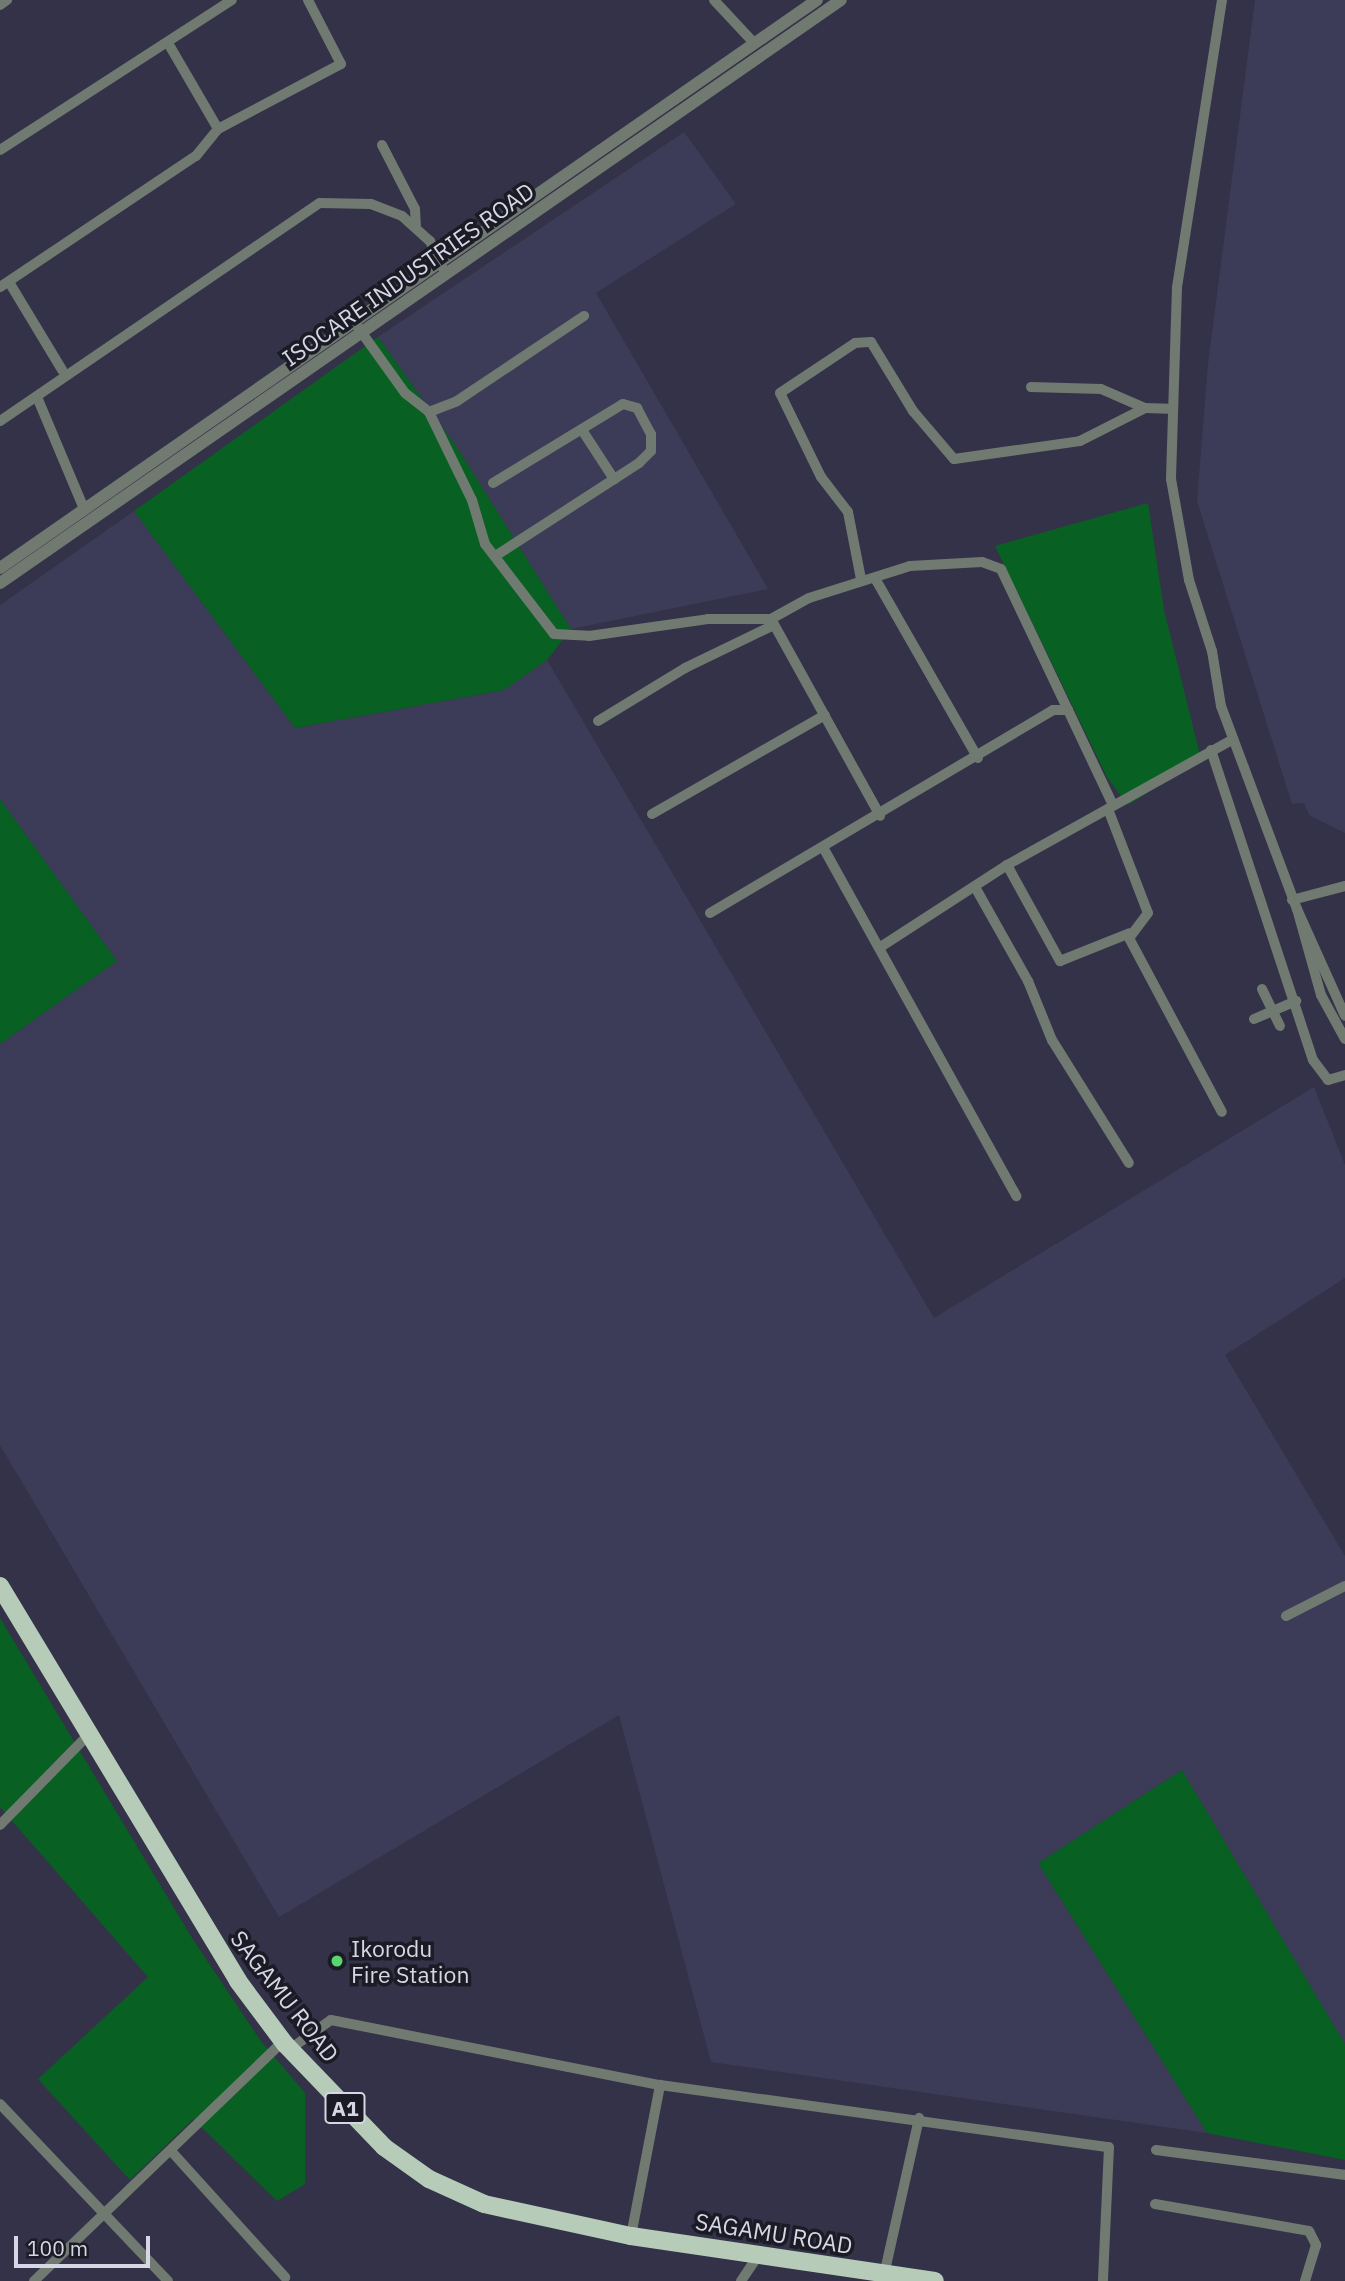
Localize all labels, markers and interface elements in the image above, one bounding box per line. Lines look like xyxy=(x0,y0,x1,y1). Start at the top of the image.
street label: ISOCARE INDUSTRIES ROAD xyxy=(277,176,539,372)
street label: SAGAMU ROAD xyxy=(225,1925,345,2067)
place label: Ikorodu Fire Station xyxy=(351,1934,469,1988)
marker: Ikorodu Fire Station xyxy=(329,1953,345,1969)
road number: A1 xyxy=(324,2090,366,2126)
street label: SAGAMU ROAD xyxy=(693,2207,855,2259)
scale bar xyxy=(18,2222,154,2266)
text: 100 m xyxy=(27,2234,88,2262)

